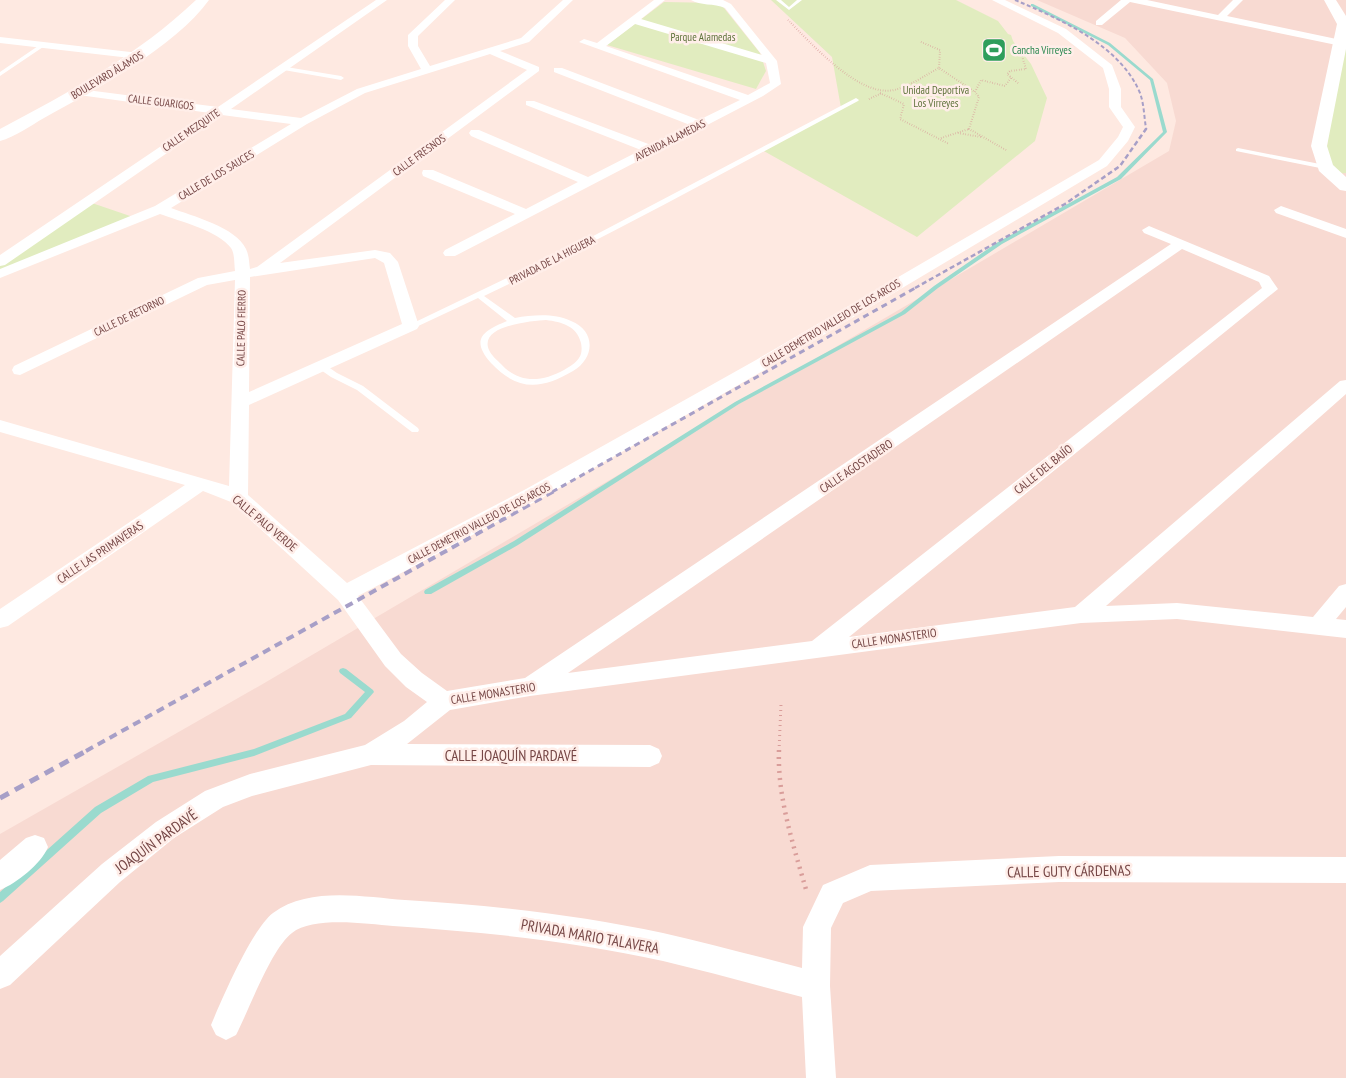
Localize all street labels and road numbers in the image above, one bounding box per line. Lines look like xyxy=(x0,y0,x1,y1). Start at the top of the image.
street label: BOULEVARD ÁLAMOS xyxy=(68,48,146,102)
street label: CALLE GUARIGOS xyxy=(127,91,195,113)
street label: CALLE MEZQUITE xyxy=(160,105,223,154)
street label: AVENIDA ALAMEDAS xyxy=(632,116,708,164)
street label: CALLE FRESNOS xyxy=(390,131,448,179)
street label: CALLE DE LOS SAUCES xyxy=(175,147,257,203)
street label: PRIVADA DE LA HIGUERA xyxy=(507,232,598,288)
street label: CALLE DEMETRIO VALLEJO DE LOS ARCOS xyxy=(759,276,903,370)
street label: CALLE PALO FIERRO xyxy=(233,290,249,366)
street label: CALLE DE RETORNO xyxy=(91,293,167,339)
street label: CALLE AGOSTADERO xyxy=(817,436,896,496)
street label: CALLE DEL BAJÍO xyxy=(1011,441,1076,497)
street label: CALLE DEMETRIO VALLEJO DE LOS ARCOS xyxy=(405,479,553,567)
street label: CALLE PALO VERDE xyxy=(230,492,300,554)
street label: CALLE LAS PRIMAVERAS xyxy=(54,518,146,586)
street label: CALLE MONASTERIO xyxy=(851,625,938,651)
street label: CALLE MONASTERIO xyxy=(450,679,537,707)
street label: CALLE JOAQUÍN PARDAVÉ xyxy=(445,746,577,765)
street label: JOAQUÍN PARDAVÉ xyxy=(110,805,201,878)
street label: CALLE GUTY CÁRDENAS xyxy=(1007,860,1131,882)
street label: PRIVADA MARIO TALAVERA xyxy=(520,915,661,958)

